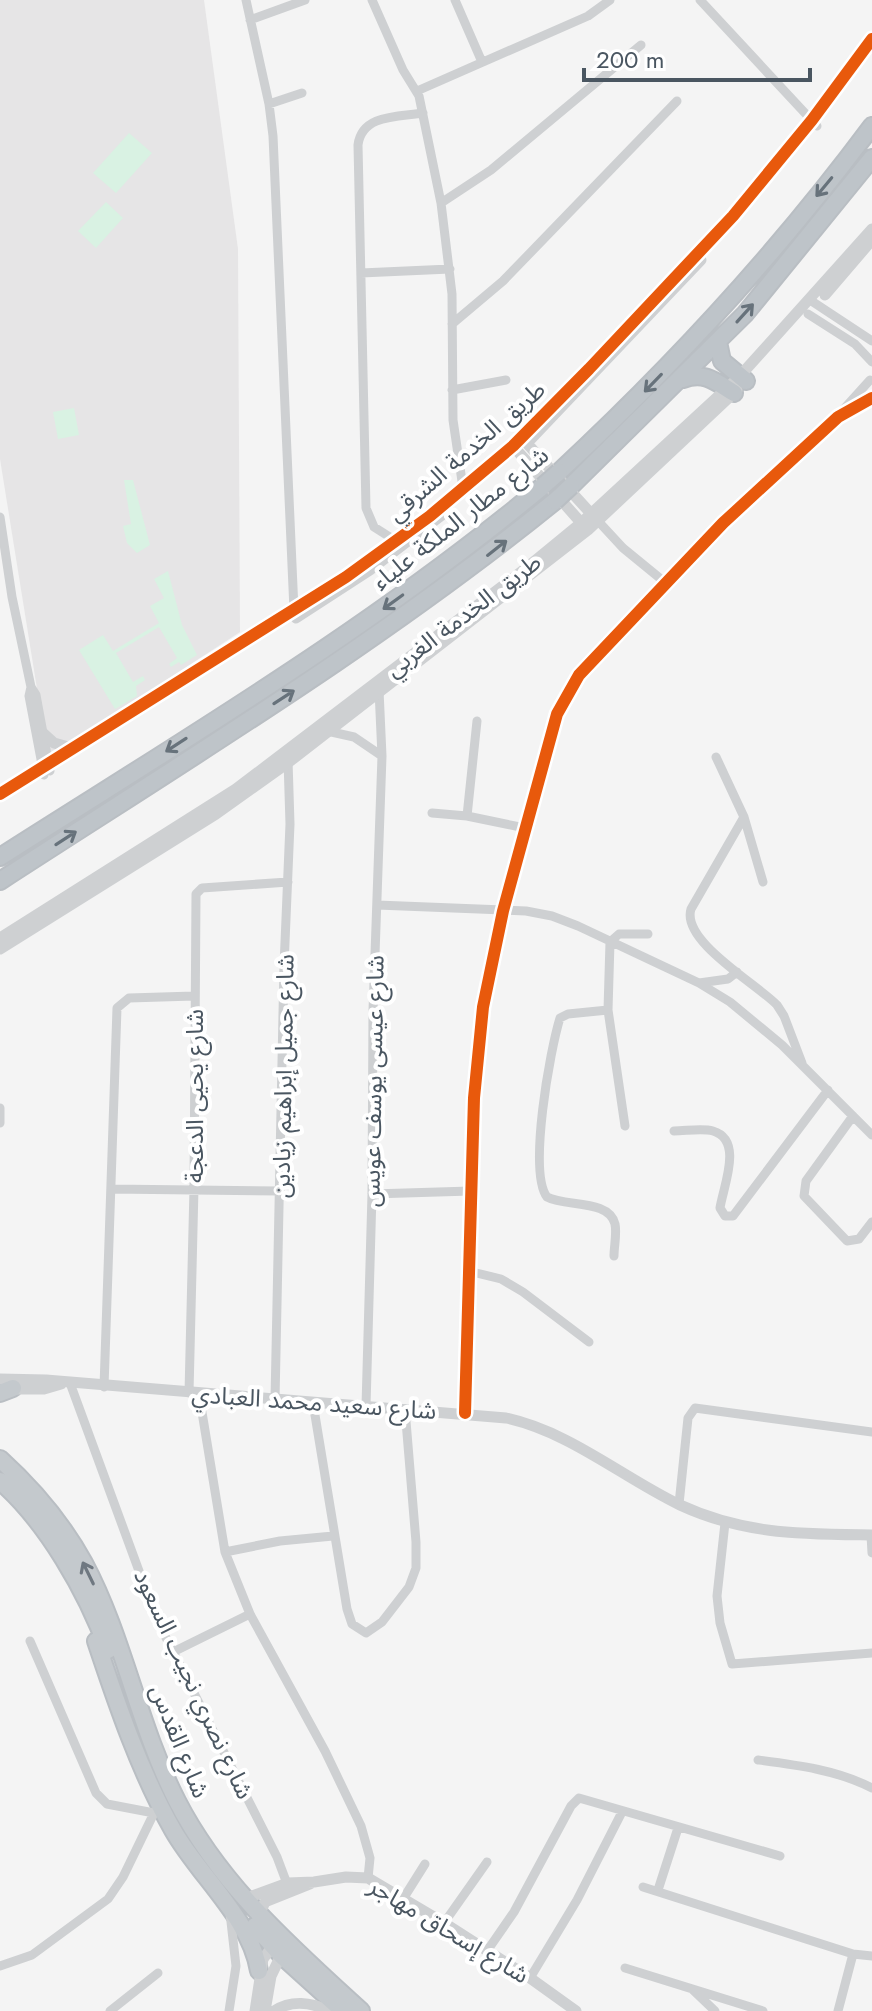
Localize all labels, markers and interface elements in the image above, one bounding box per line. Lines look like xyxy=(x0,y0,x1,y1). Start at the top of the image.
scale bar xyxy=(584,32,810,82)
text: 200 m xyxy=(596,42,664,77)
one-way arrow xyxy=(815,176,833,197)
one-way arrow xyxy=(735,303,754,324)
street label: طريق الخدمة الشرقي xyxy=(379,372,554,531)
one-way arrow xyxy=(644,372,662,392)
street label: شارع مطار الملكة علياء xyxy=(364,438,556,598)
one-way arrow xyxy=(486,539,507,557)
street label: طريق الخدمة الغربي xyxy=(378,545,549,687)
one-way arrow xyxy=(383,593,404,610)
one-way arrow xyxy=(272,689,295,705)
one-way arrow xyxy=(165,738,188,754)
one-way arrow xyxy=(54,830,76,847)
street label: شارع جميل إبراهيم زيادين xyxy=(263,954,303,1198)
street label: شارع عيسى يوسف عويس xyxy=(353,955,393,1207)
street label: شارع يحيى الدعجة xyxy=(177,1009,212,1183)
street label: شارع سعيد محمد العبادي xyxy=(190,1376,438,1430)
one-way arrow xyxy=(80,1561,96,1585)
street label: شارع نصري نجيب السعود xyxy=(124,1563,263,1805)
street label: شارع القدس xyxy=(141,1679,219,1803)
street label: شارع إسحاق مهاجر xyxy=(361,1868,536,1992)

